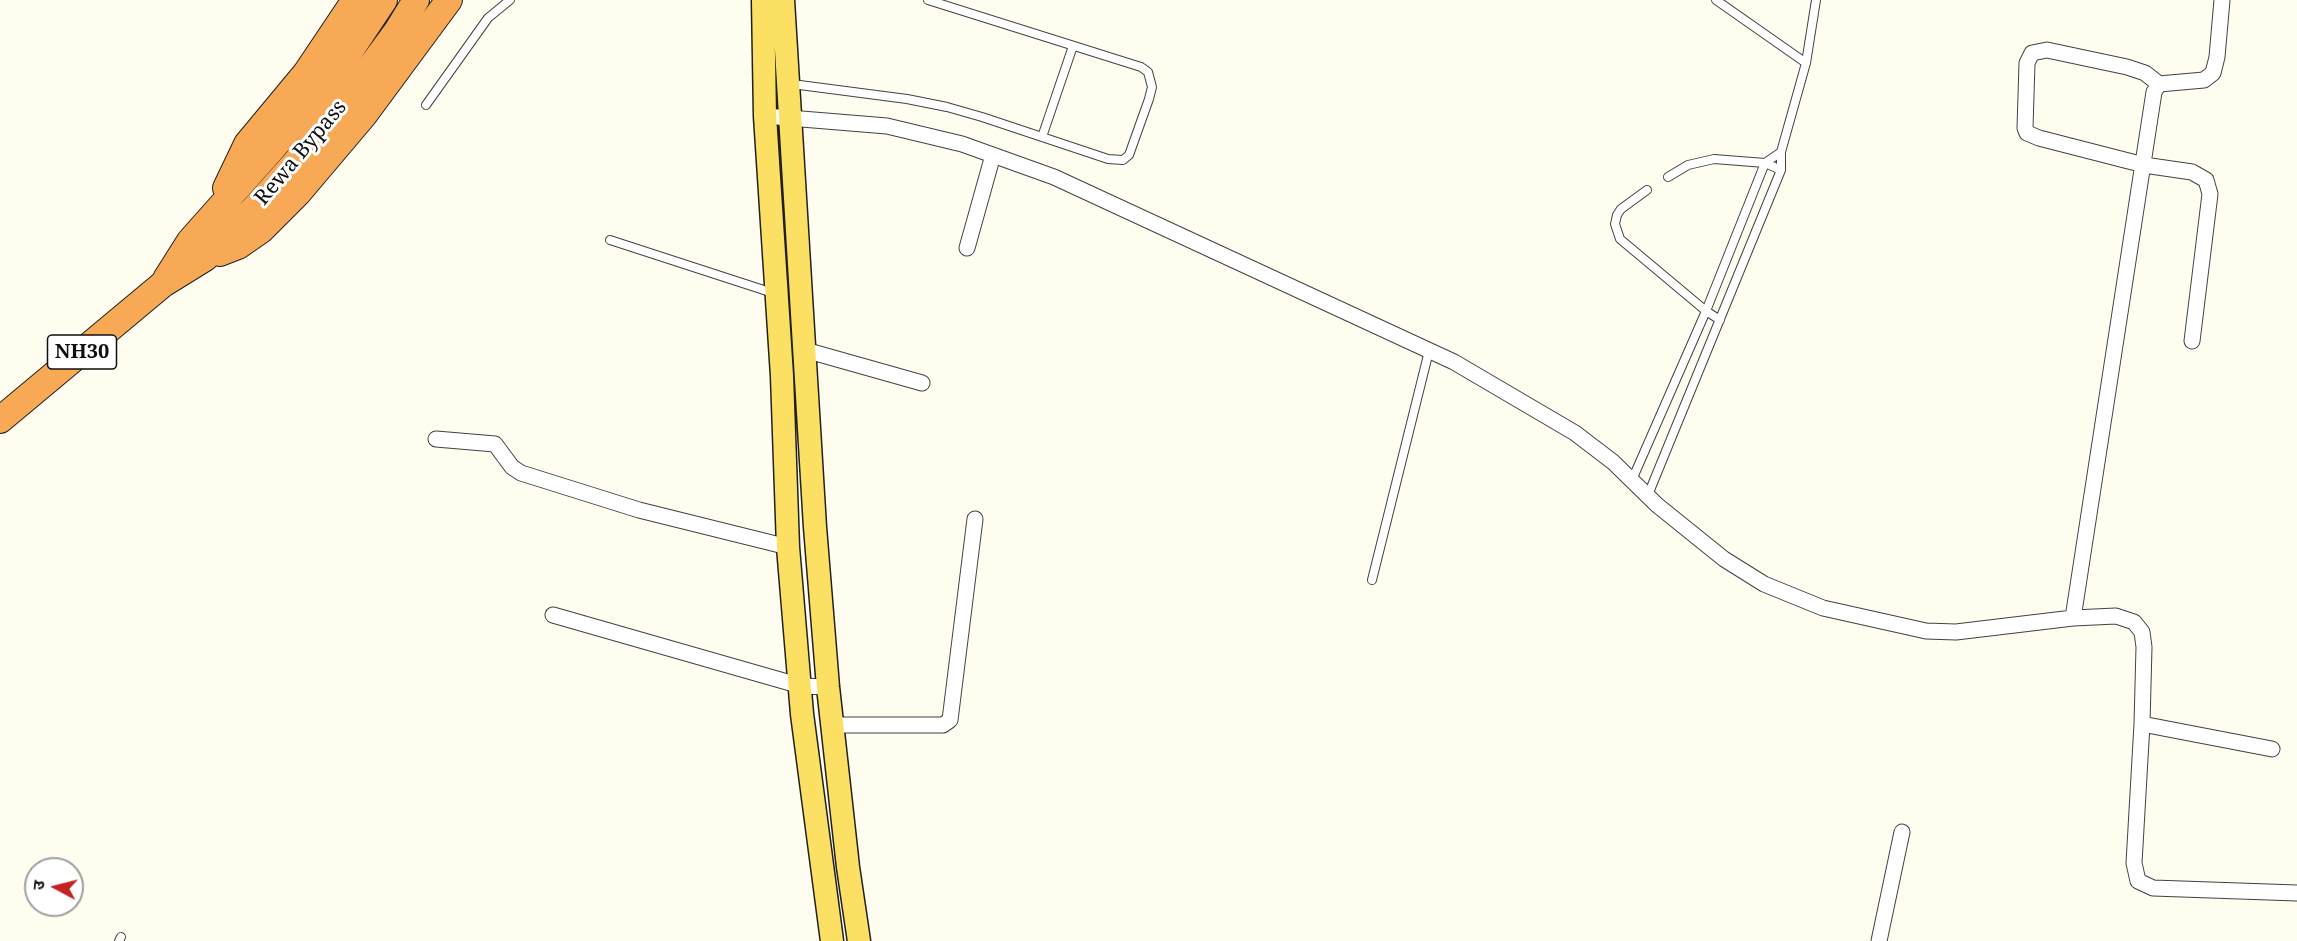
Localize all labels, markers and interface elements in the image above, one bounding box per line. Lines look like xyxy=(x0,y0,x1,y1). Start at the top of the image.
street label: Rewa Bypass xyxy=(250,95,352,211)
road number: NH30 xyxy=(48,335,116,369)
north arrow xyxy=(24,857,84,917)
text: उ xyxy=(27,879,50,891)

